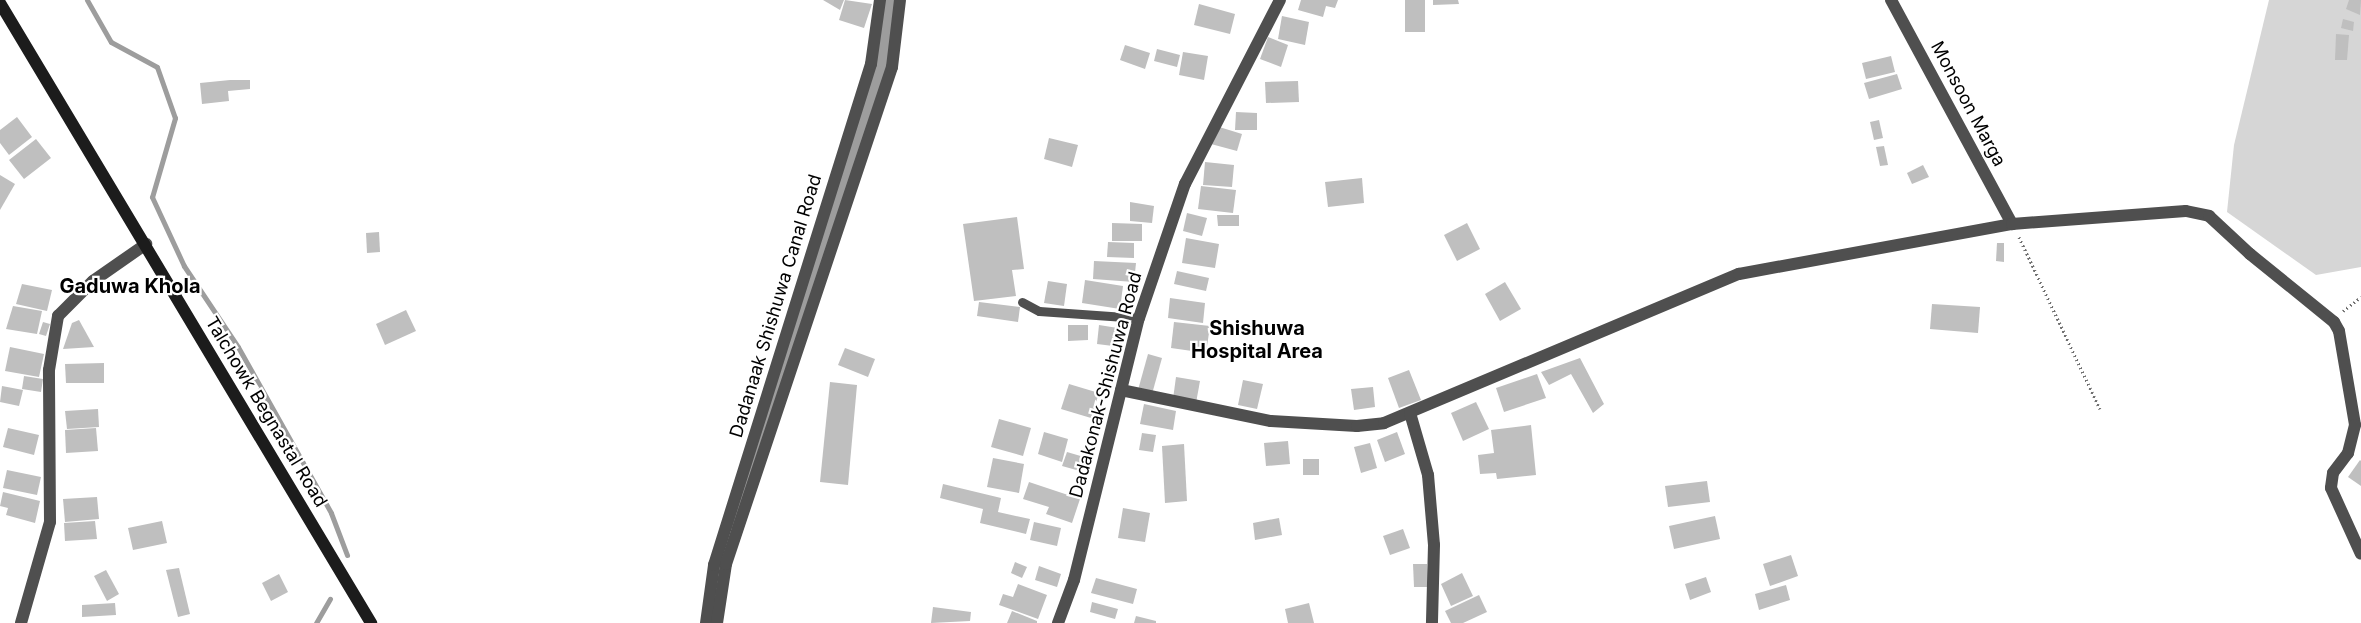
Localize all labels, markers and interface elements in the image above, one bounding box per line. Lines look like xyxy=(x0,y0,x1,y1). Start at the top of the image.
street label: Monsoon Marga xyxy=(1926,38,2010,170)
street label: Dadanaak Shishuwa Canal Road xyxy=(726,172,826,440)
street label: Dadakonak-Shishuwa Road xyxy=(1065,270,1147,500)
district label: Gaduwa Khola xyxy=(59,274,201,298)
street label: Talchowk Begnastal Road xyxy=(201,313,331,511)
district label: Shishuwa Hospital Area xyxy=(1191,317,1323,364)

